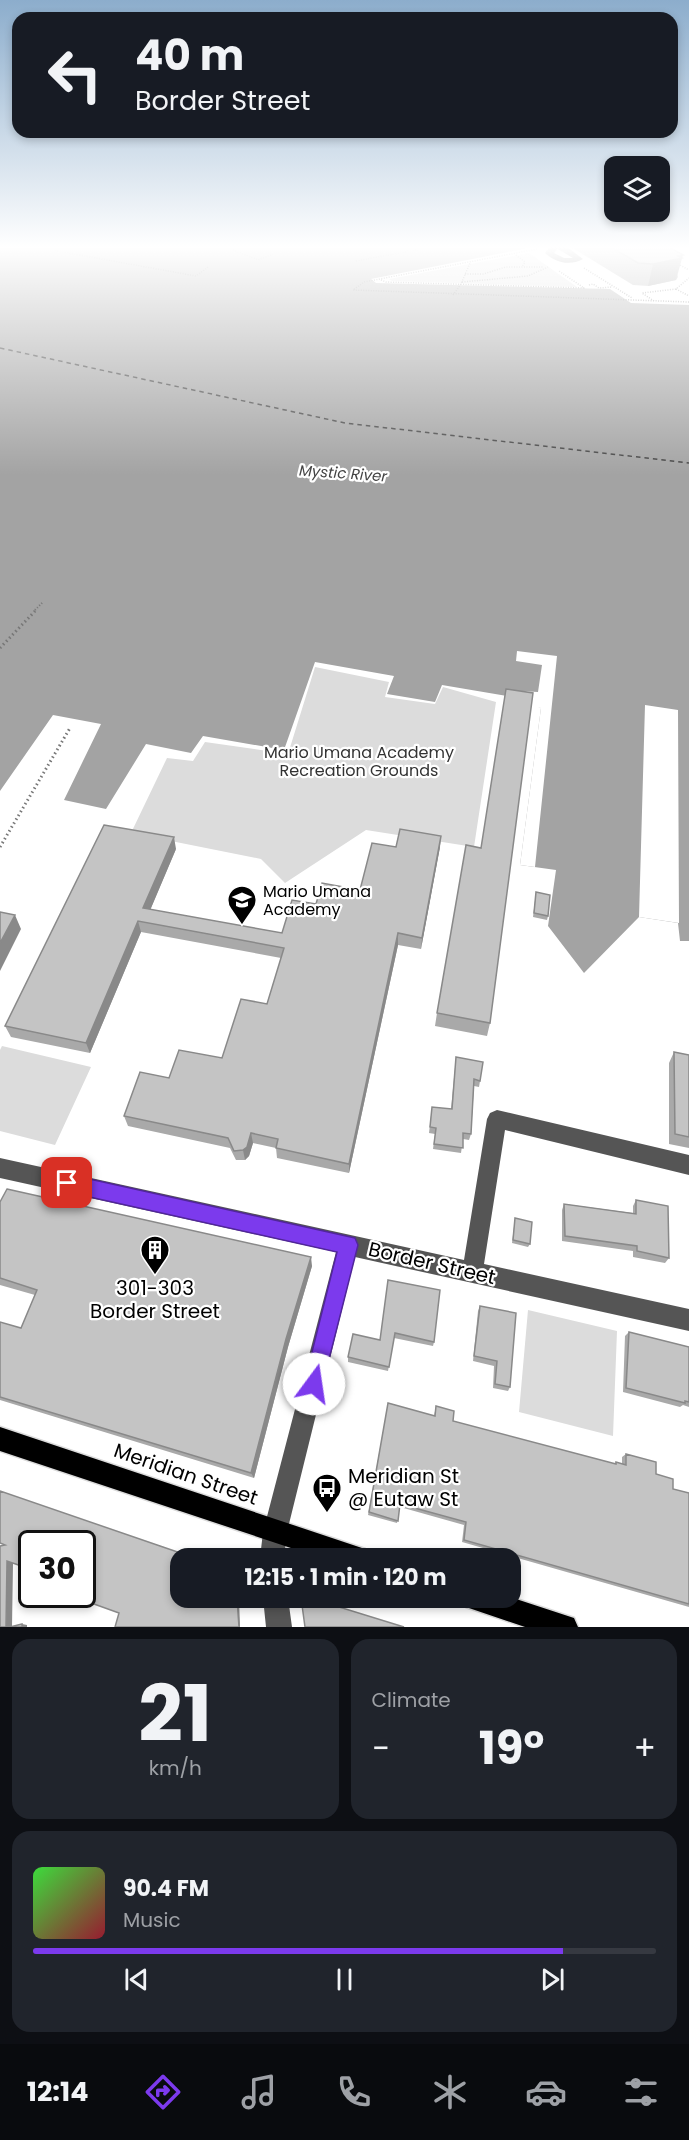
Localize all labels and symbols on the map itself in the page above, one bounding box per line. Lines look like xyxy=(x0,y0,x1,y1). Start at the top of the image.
water label: Mystic River xyxy=(298,459,388,487)
park label: Mario Umana Academy Recreation Grounds xyxy=(264,741,454,782)
place label: Mario Umana Academy xyxy=(263,880,371,921)
school or university icon: Mario Umana Academy xyxy=(226,884,258,926)
pin xyxy=(41,1157,92,1208)
building icon: 301-303 Border Street xyxy=(139,1234,171,1276)
street label: Border Street xyxy=(366,1235,498,1291)
place label: 301-303 Border Street xyxy=(90,1274,220,1325)
position arrow xyxy=(282,1352,346,1416)
street label: Meridian Street xyxy=(110,1436,262,1512)
place label: Meridian St @ Eutaw St xyxy=(348,1462,459,1513)
bus stop icon: Meridian St @ Eutaw St xyxy=(311,1472,343,1514)
speed limit sign: 30 xyxy=(18,1530,96,1608)

